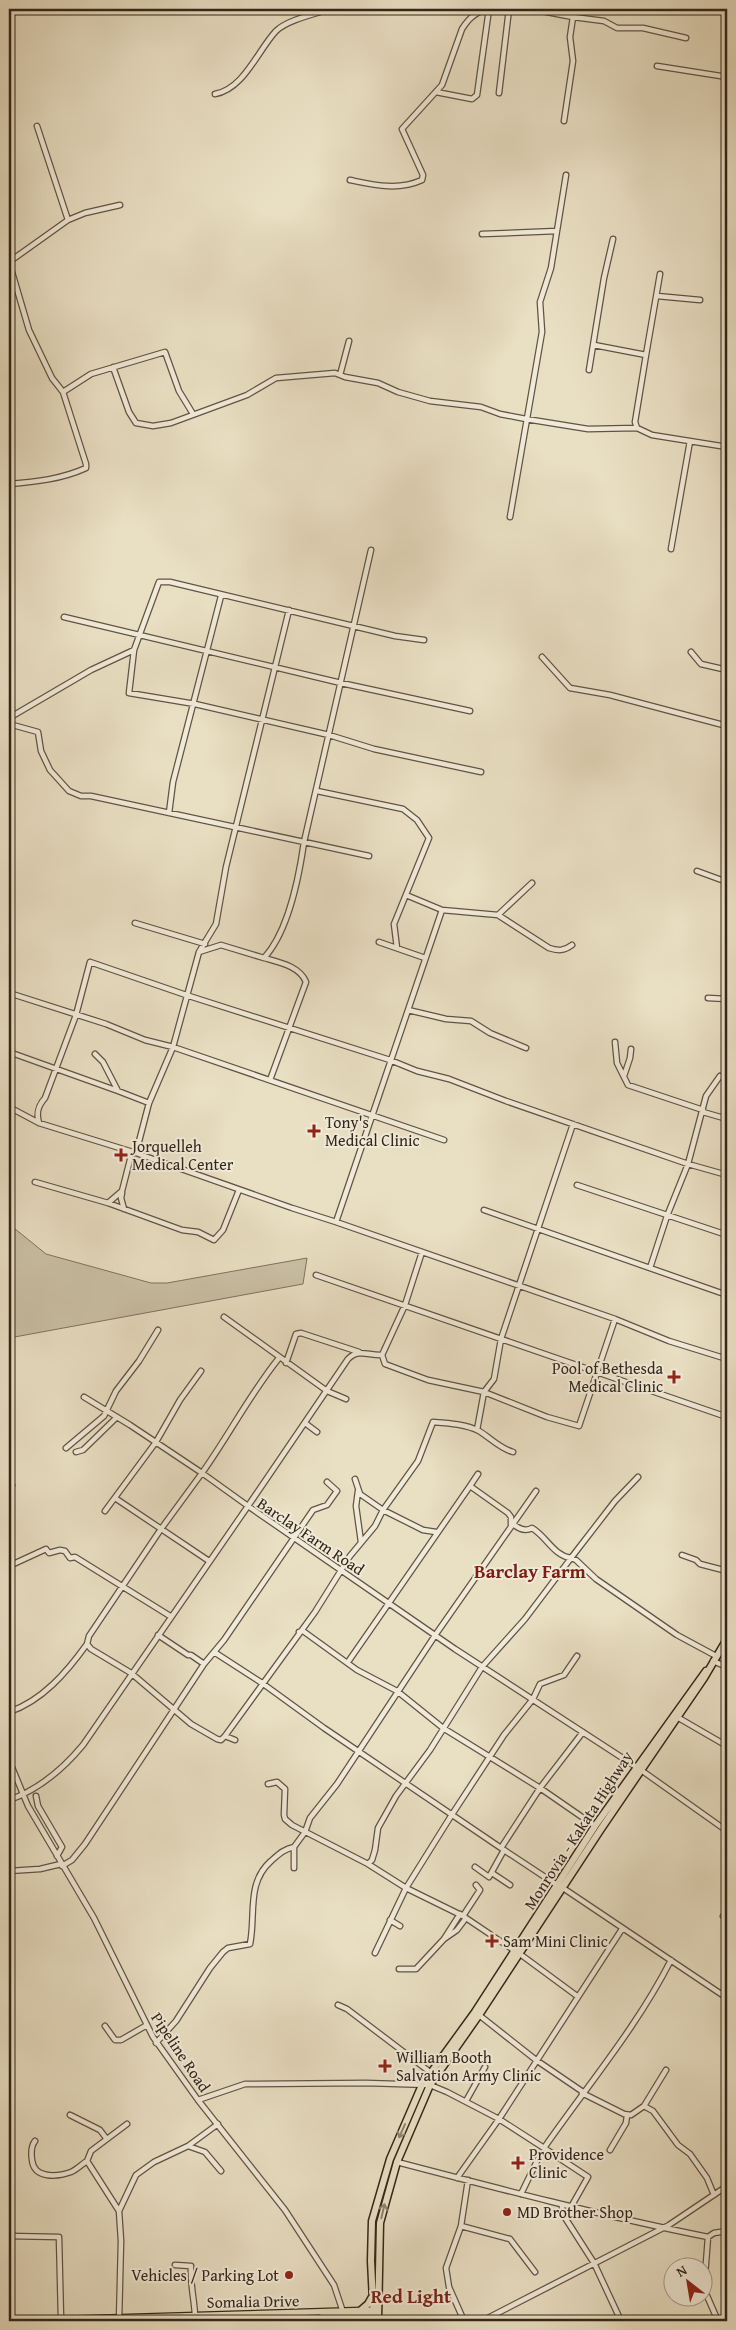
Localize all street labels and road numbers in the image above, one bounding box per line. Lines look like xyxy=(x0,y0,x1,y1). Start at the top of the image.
street label: Barclay Farm Road xyxy=(253,1491,370,1581)
street label: Monrovia - Kakata Highway xyxy=(518,1746,639,1914)
street label: Pipeline Road xyxy=(145,2007,217,2097)
street label: Somalia Drive xyxy=(207,2288,299,2314)

